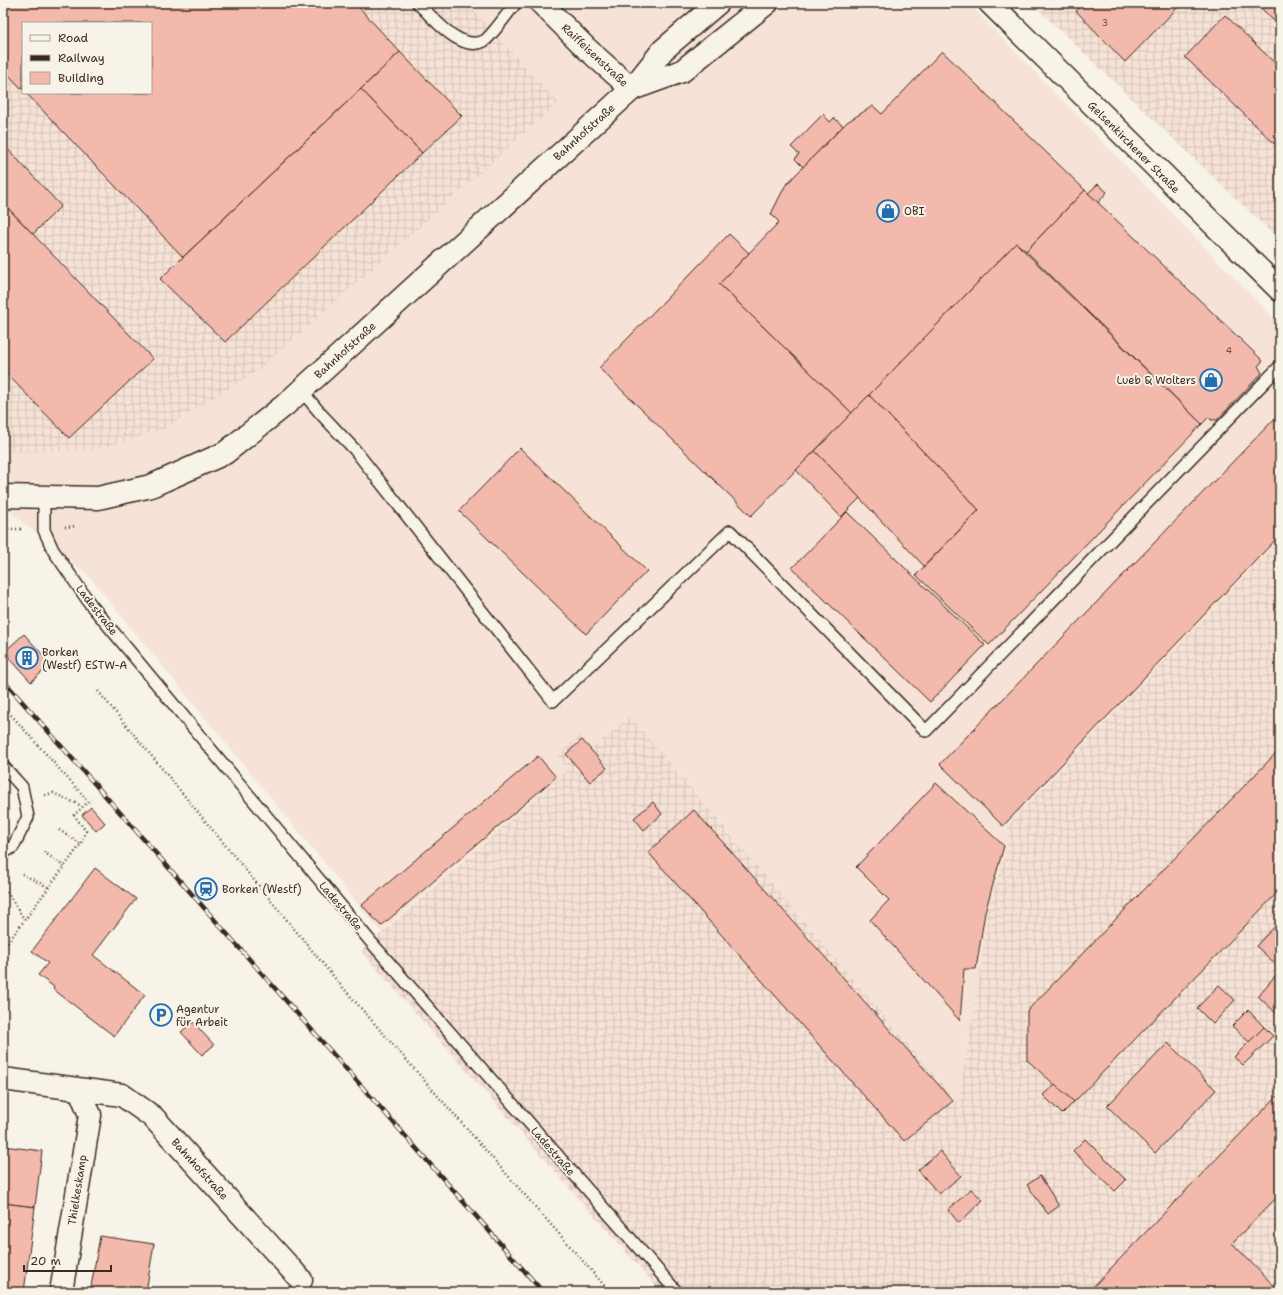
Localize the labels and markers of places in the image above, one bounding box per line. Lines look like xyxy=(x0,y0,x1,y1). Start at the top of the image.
shop icon: OBI xyxy=(875,198,901,224)
place label: OBI xyxy=(904,204,925,219)
shop icon: Lueb & Wolters xyxy=(1198,367,1224,393)
place label: Lueb & Wolters xyxy=(1117,373,1196,388)
building icon: Borken (Westf) ESTW-A xyxy=(14,645,40,671)
place label: Borken (Westf) ESTW-A xyxy=(42,645,127,673)
station icon: Borken (Westf) xyxy=(193,876,219,902)
place label: Borken (Westf) xyxy=(222,882,302,897)
parking icon: Agentur für Arbeit xyxy=(148,1002,174,1028)
place label: Agentur für Arbeit xyxy=(176,1002,228,1030)

